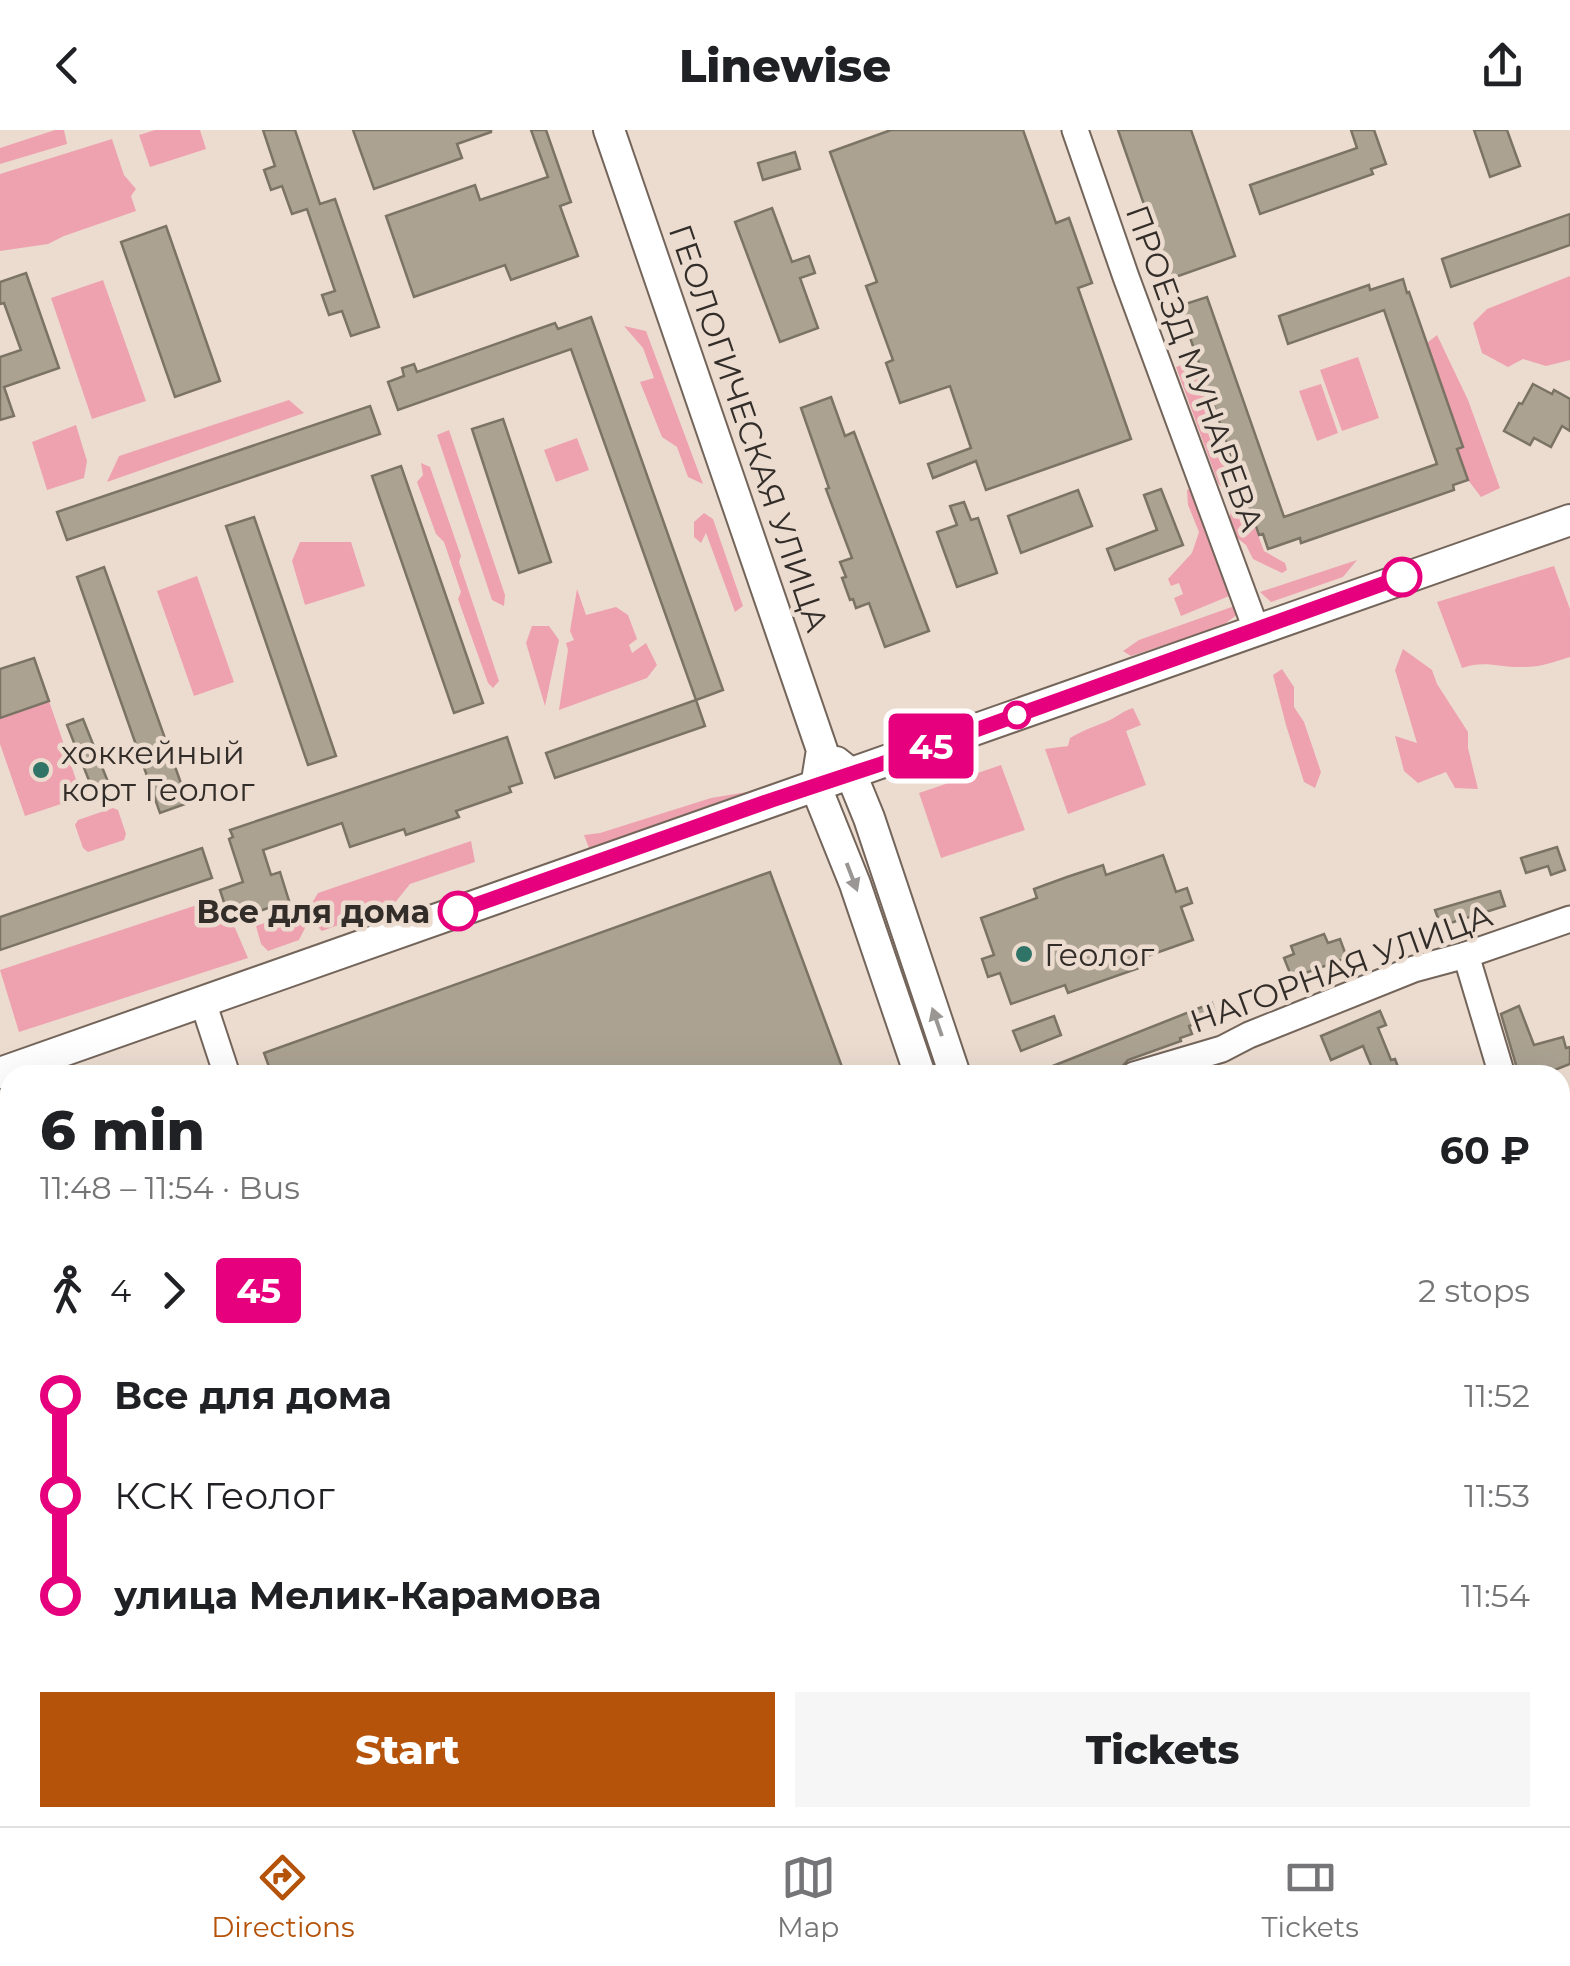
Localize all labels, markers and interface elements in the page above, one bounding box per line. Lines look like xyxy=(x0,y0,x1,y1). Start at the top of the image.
icon: back xyxy=(40,38,95,93)
text: Linewise xyxy=(679,38,891,93)
icon: share xyxy=(1475,38,1530,93)
street label: ПРОЕЗД МУНАРЕВА xyxy=(1118,200,1272,537)
street label: ГЕОЛОГИЧЕСКАЯ УЛИЦА xyxy=(661,219,837,637)
unlabelled marker xyxy=(1383,558,1421,596)
unlabelled marker xyxy=(1004,702,1030,728)
line badge: 45 xyxy=(886,714,976,778)
text: 45 xyxy=(909,725,953,768)
place label: хоккейный корт Геолог xyxy=(61,733,255,809)
marker: хоккейный корт Геолог xyxy=(30,759,52,781)
one-way arrow xyxy=(845,863,860,893)
place label: Все для дома xyxy=(196,892,430,931)
marker: Все для дома xyxy=(439,892,477,930)
street label: НАГОРНАЯ УЛИЦА xyxy=(1185,895,1498,1041)
place label: Геолог xyxy=(1044,935,1155,974)
marker: Геолог xyxy=(1013,943,1035,965)
one-way arrow xyxy=(929,1006,944,1036)
text: 6 min xyxy=(40,1097,205,1164)
text: 60 ₽ xyxy=(1440,1127,1530,1174)
text: 11:48 – 11:54 · Bus xyxy=(40,1168,300,1207)
icon: walk xyxy=(40,1263,95,1318)
icon: forward xyxy=(146,1263,201,1318)
text: 45 xyxy=(236,1269,281,1312)
text: 4 xyxy=(110,1271,131,1310)
text: 2 stops xyxy=(1418,1271,1530,1310)
text: Все для дома xyxy=(114,1372,392,1419)
text: 11:52 xyxy=(1464,1376,1530,1415)
text: КСК Геолог xyxy=(114,1472,335,1519)
text: 11:53 xyxy=(1464,1476,1530,1515)
text: улица Мелик-Карамова xyxy=(114,1572,601,1619)
text: 11:54 xyxy=(1461,1576,1530,1615)
button: Start xyxy=(40,1692,775,1807)
button: Tickets xyxy=(795,1692,1530,1807)
tab: Directions xyxy=(211,1850,355,1944)
tab: Map xyxy=(777,1850,839,1944)
tab: Tickets xyxy=(1262,1850,1359,1944)

